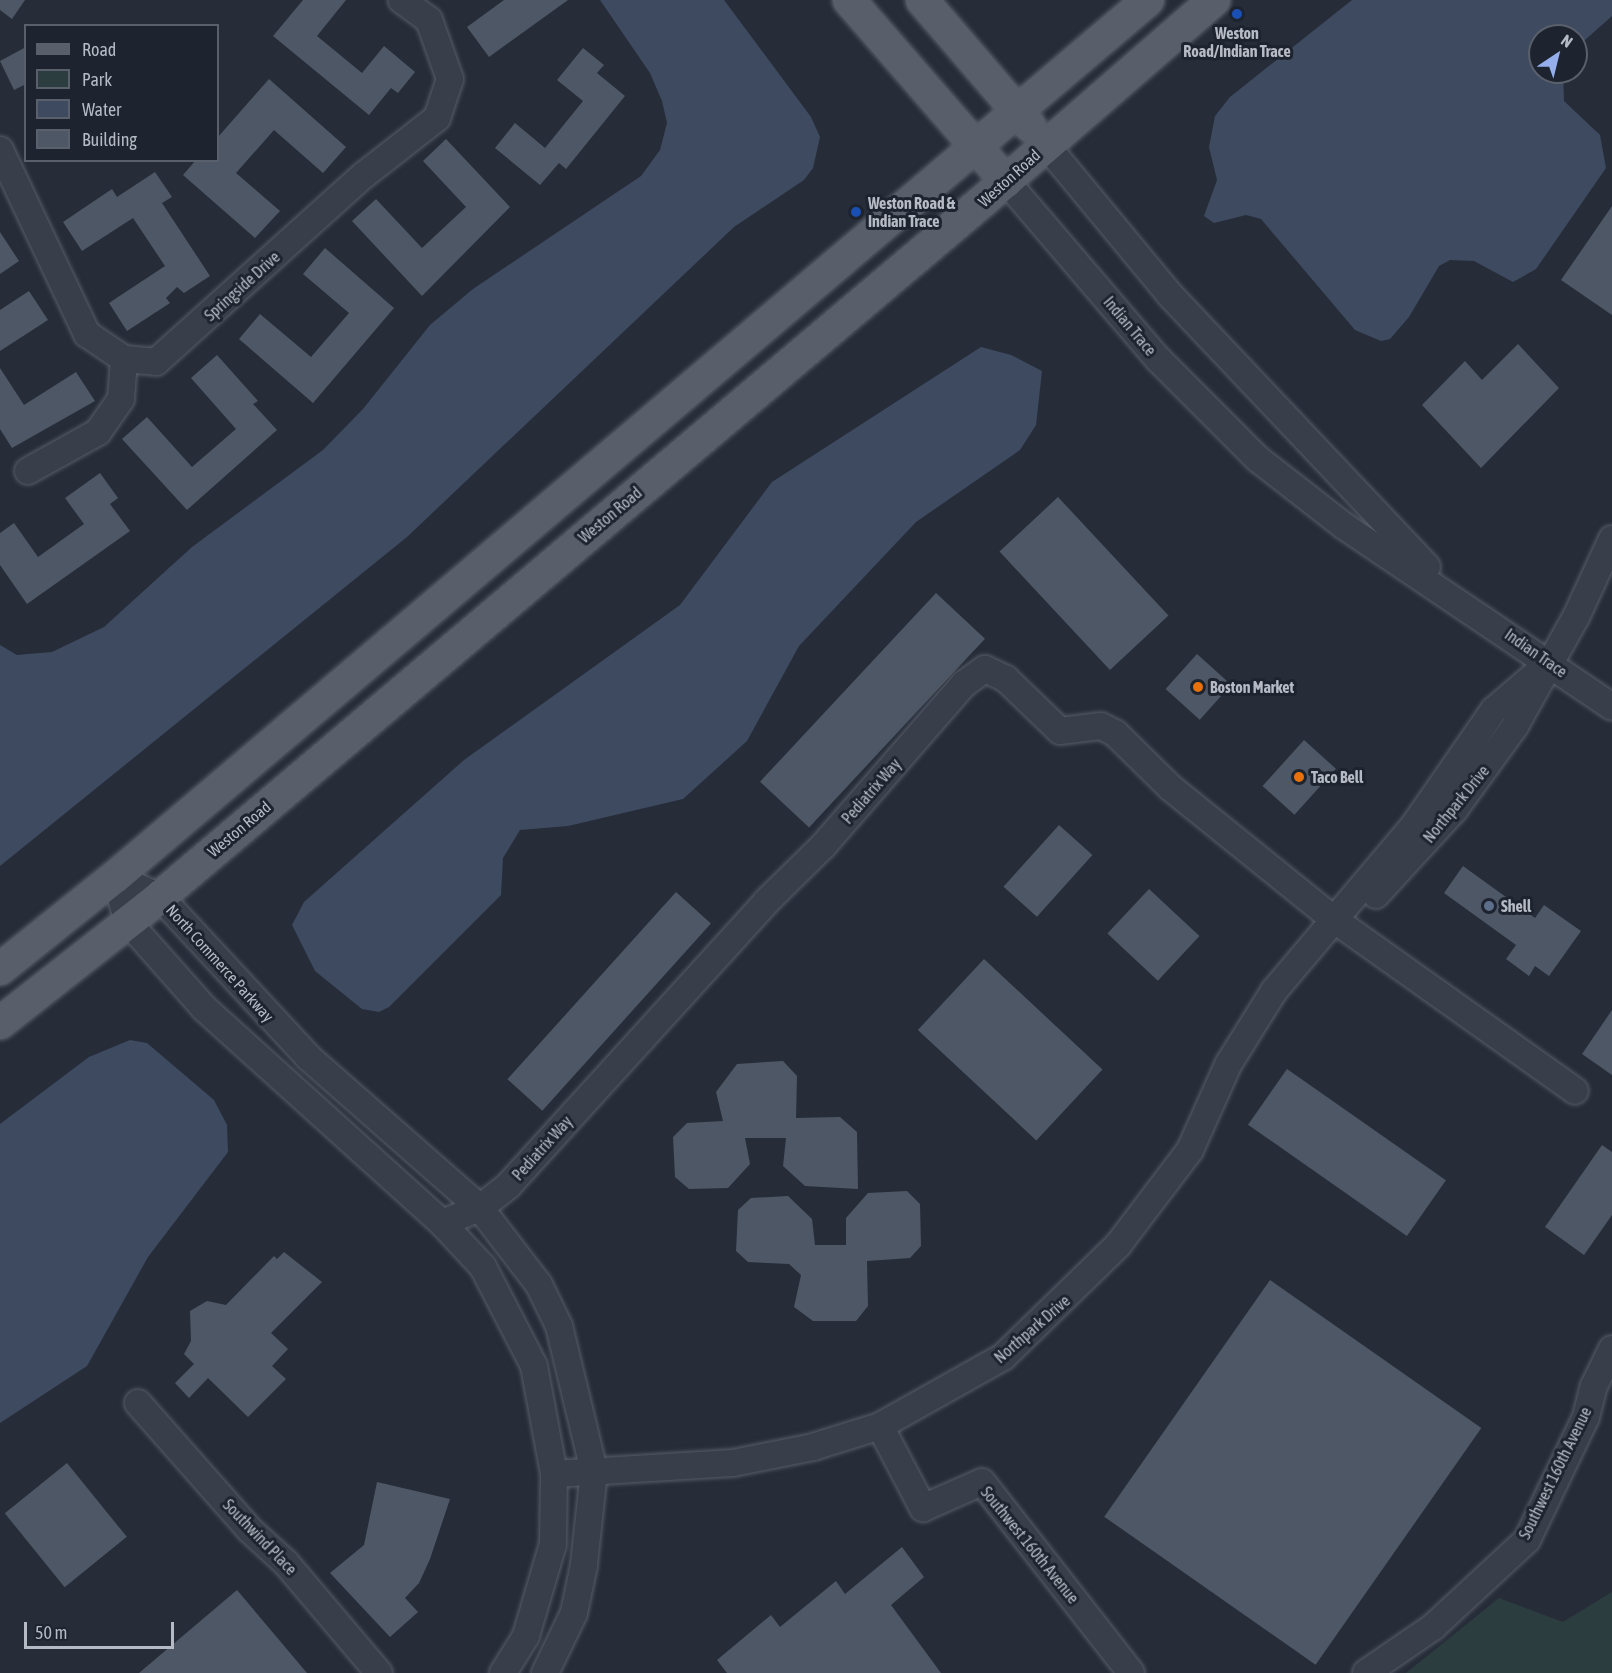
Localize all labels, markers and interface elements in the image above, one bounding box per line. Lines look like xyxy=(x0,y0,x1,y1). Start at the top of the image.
marker: Weston Road/Indian Trace xyxy=(1230,7,1244,21)
place label: Weston Road/Indian Trace xyxy=(1183,23,1291,61)
legend xyxy=(24,24,219,162)
north arrow xyxy=(1528,24,1588,84)
text: N xyxy=(1558,31,1576,51)
text: Road xyxy=(82,39,116,60)
text: Park xyxy=(82,69,112,90)
text: Water xyxy=(82,99,121,120)
text: Building xyxy=(82,129,137,150)
street label: Weston Road xyxy=(974,145,1044,211)
place label: Weston Road & Indian Trace xyxy=(868,193,955,231)
marker: Weston Road & Indian Trace xyxy=(849,205,863,219)
street label: Springside Drive xyxy=(200,247,284,325)
street label: Indian Trace xyxy=(1100,292,1160,360)
street label: Weston Road xyxy=(575,483,645,547)
street label: Indian Trace xyxy=(1501,625,1571,681)
place label: Boston Market xyxy=(1210,677,1294,697)
marker: Boston Market xyxy=(1191,680,1205,694)
street label: Pediatrix Way xyxy=(837,754,905,828)
street label: Northpark Drive xyxy=(1419,761,1493,847)
place label: Taco Bell xyxy=(1311,767,1363,787)
marker: Taco Bell xyxy=(1292,770,1306,784)
street label: Weston Road xyxy=(204,797,274,861)
place label: Shell xyxy=(1501,896,1531,916)
marker: Shell xyxy=(1482,899,1496,913)
street label: North Commerce Parkway xyxy=(162,900,278,1026)
street label: Pediatrix Way xyxy=(508,1112,576,1184)
street label: Northpark Drive xyxy=(990,1291,1074,1367)
street label: Southwest 160th Avenue xyxy=(1515,1404,1595,1542)
street label: Southwest 160th Avenue xyxy=(977,1483,1083,1607)
street label: Southwind Place xyxy=(219,1495,301,1579)
scale bar xyxy=(27,1610,177,1648)
text: 50 m xyxy=(35,1622,67,1643)

